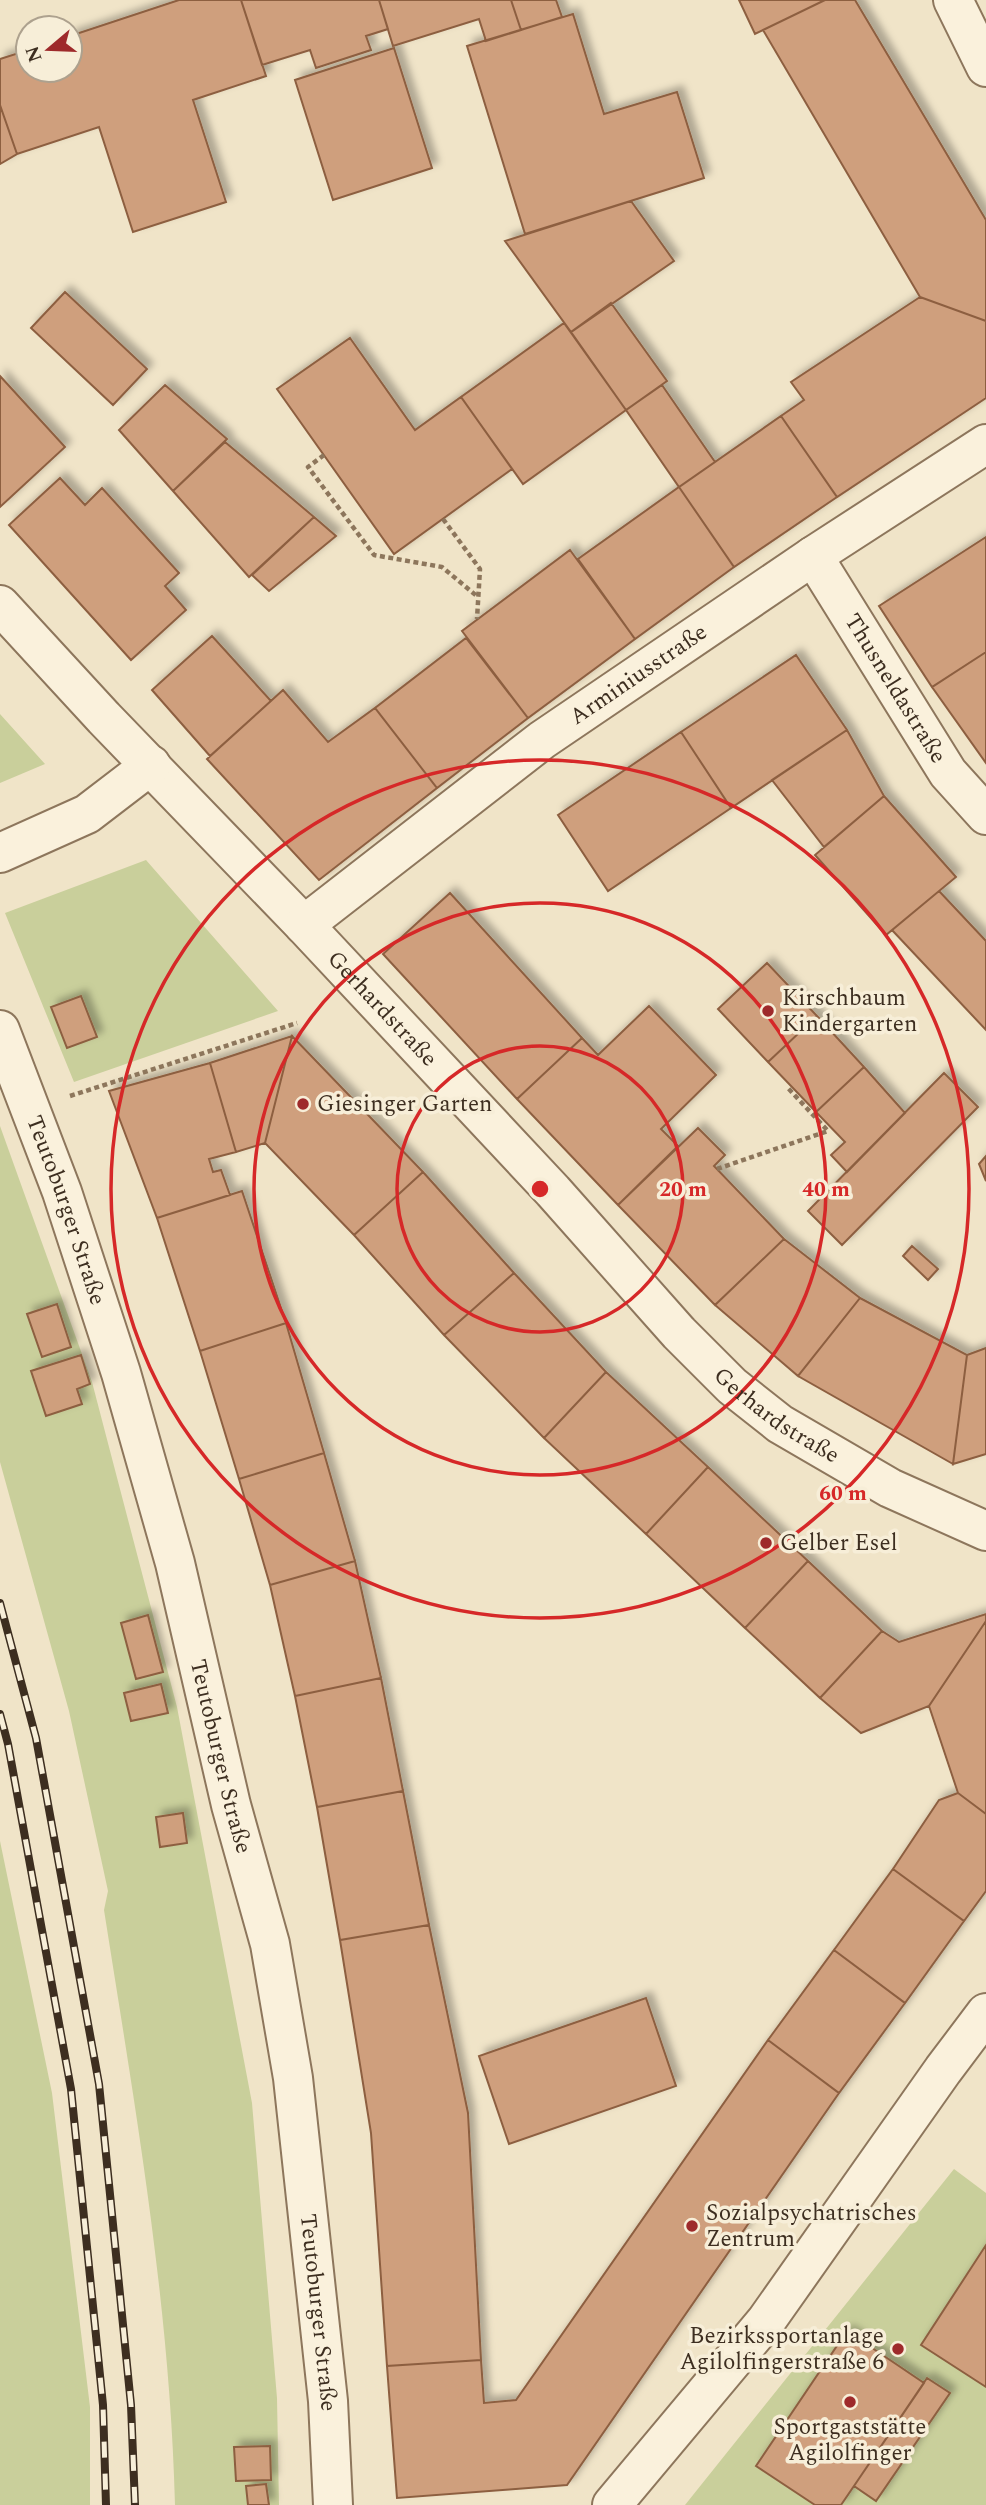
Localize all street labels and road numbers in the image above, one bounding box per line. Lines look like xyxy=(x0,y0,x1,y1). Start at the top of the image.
street label: Thusneldastraße xyxy=(835,607,955,770)
street label: Arminiusstraße xyxy=(562,615,714,734)
street label: Gerhardstraße xyxy=(319,943,446,1075)
street label: Teutoburger Straße xyxy=(17,1110,115,1309)
street label: Gerhardstraße xyxy=(705,1359,846,1472)
street label: Teutoburger Straße xyxy=(180,1656,261,1857)
street label: Teutoburger Straße xyxy=(290,2212,346,2412)

